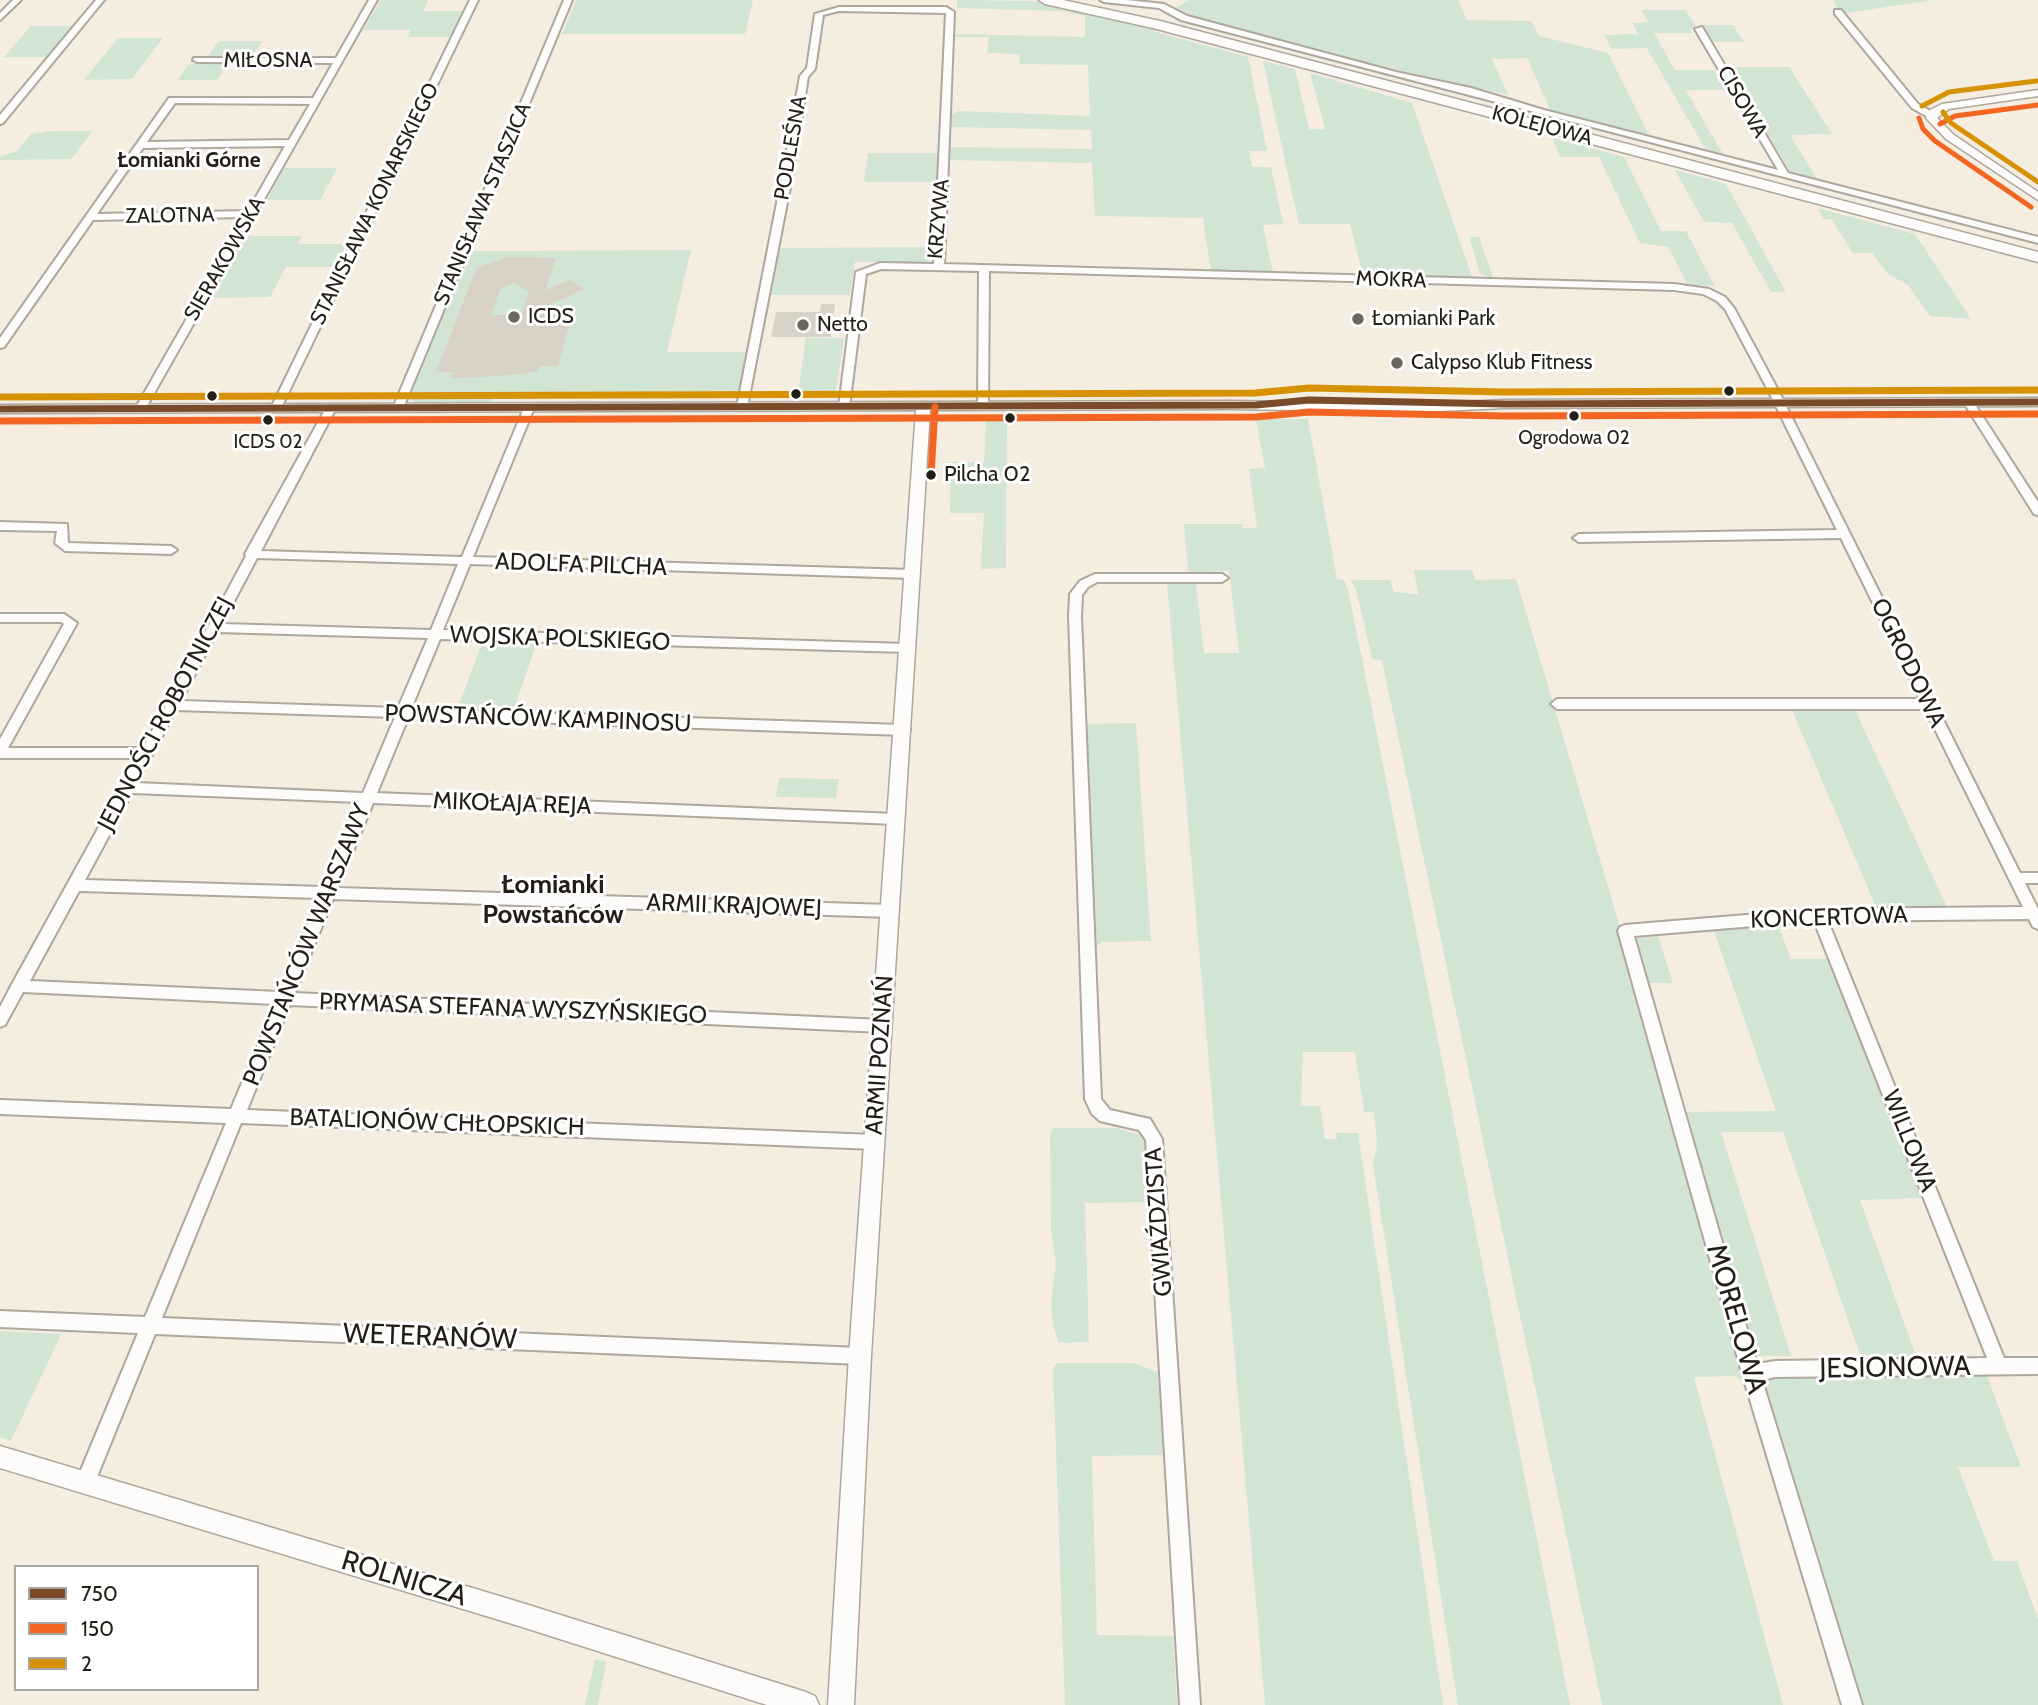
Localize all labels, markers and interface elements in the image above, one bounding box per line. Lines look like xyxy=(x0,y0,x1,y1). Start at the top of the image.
street label: MIŁOSNA xyxy=(224,48,312,74)
street label: CISOWA xyxy=(1711,62,1773,142)
street label: STANISŁAWA KONARSKIEGO xyxy=(305,79,445,329)
street label: PODLEŚNA xyxy=(769,94,813,202)
street label: STANISŁAWA STASZICA xyxy=(429,99,537,309)
street label: KOLEJOWA xyxy=(1489,100,1595,152)
district label: Łomianki Górne xyxy=(118,148,260,174)
street label: KRZYWA xyxy=(923,178,955,260)
street label: SIERAKOWSKA xyxy=(179,192,271,326)
street label: ZALOTNA xyxy=(125,203,215,229)
street label: MOKRA xyxy=(1355,266,1427,294)
place label: ICDS xyxy=(528,304,574,330)
place label: Łomianki Park xyxy=(1372,306,1495,332)
marker: ICDS xyxy=(506,309,522,325)
marker: Łomianki Park xyxy=(1350,311,1366,327)
place label: Netto xyxy=(817,312,868,338)
marker: Netto xyxy=(795,317,811,333)
place label: Calypso Klub Fitness xyxy=(1411,350,1593,376)
marker: Calypso Klub Fitness xyxy=(1389,355,1405,371)
unlabelled marker xyxy=(1722,384,1736,398)
unlabelled marker xyxy=(789,387,803,401)
unlabelled marker xyxy=(205,389,219,403)
marker: Ogrodowa 02 xyxy=(1567,409,1581,423)
unlabelled marker xyxy=(1003,411,1017,425)
marker: ICDS 02 xyxy=(261,413,275,427)
place label: Ogrodowa 02 xyxy=(1518,427,1630,449)
place label: ICDS 02 xyxy=(234,431,302,453)
place label: Pilcha 02 xyxy=(944,462,1031,488)
marker: Pilcha 02 xyxy=(924,468,938,482)
street label: ADOLFA PILCHA xyxy=(495,548,667,582)
street label: JEDNOŚCI ROBOTNICZEJ xyxy=(92,592,240,836)
street label: OGRODOWA xyxy=(1864,594,1952,732)
street label: WOJSKA POLSKIEGO xyxy=(449,621,671,657)
street label: POWSTAŃCÓW KAMPINOSU xyxy=(384,699,692,739)
street label: MIKOŁAJA REJA xyxy=(432,787,592,821)
street label: POWSTAŃCÓW WARSZAWY xyxy=(237,800,377,1090)
district label: Łomianki Powstańców xyxy=(482,869,624,931)
street label: ARMII KRAJOWEJ xyxy=(646,889,822,923)
street label: KONCERTOWA xyxy=(1750,901,1908,935)
street label: ARMII POZNAŃ xyxy=(860,974,900,1136)
street label: PRYMASA STEFANA WYSZYŃSKIEGO xyxy=(319,988,707,1030)
street label: WILLOWA xyxy=(1876,1086,1942,1196)
street label: BATALIONÓW CHŁOPSKICH xyxy=(289,1103,585,1143)
street label: GWIAŹDZISTA xyxy=(1139,1146,1179,1298)
street label: MORELOWA xyxy=(1699,1240,1773,1398)
street label: WETERANÓW xyxy=(342,1317,518,1357)
street label: JESIONOWA xyxy=(1819,1350,1971,1386)
street label: ROLNICZA xyxy=(337,1544,471,1614)
legend xyxy=(14,1565,259,1691)
text: 750 xyxy=(81,1581,118,1606)
text: 150 xyxy=(81,1616,114,1641)
text: 2 xyxy=(81,1651,92,1676)

